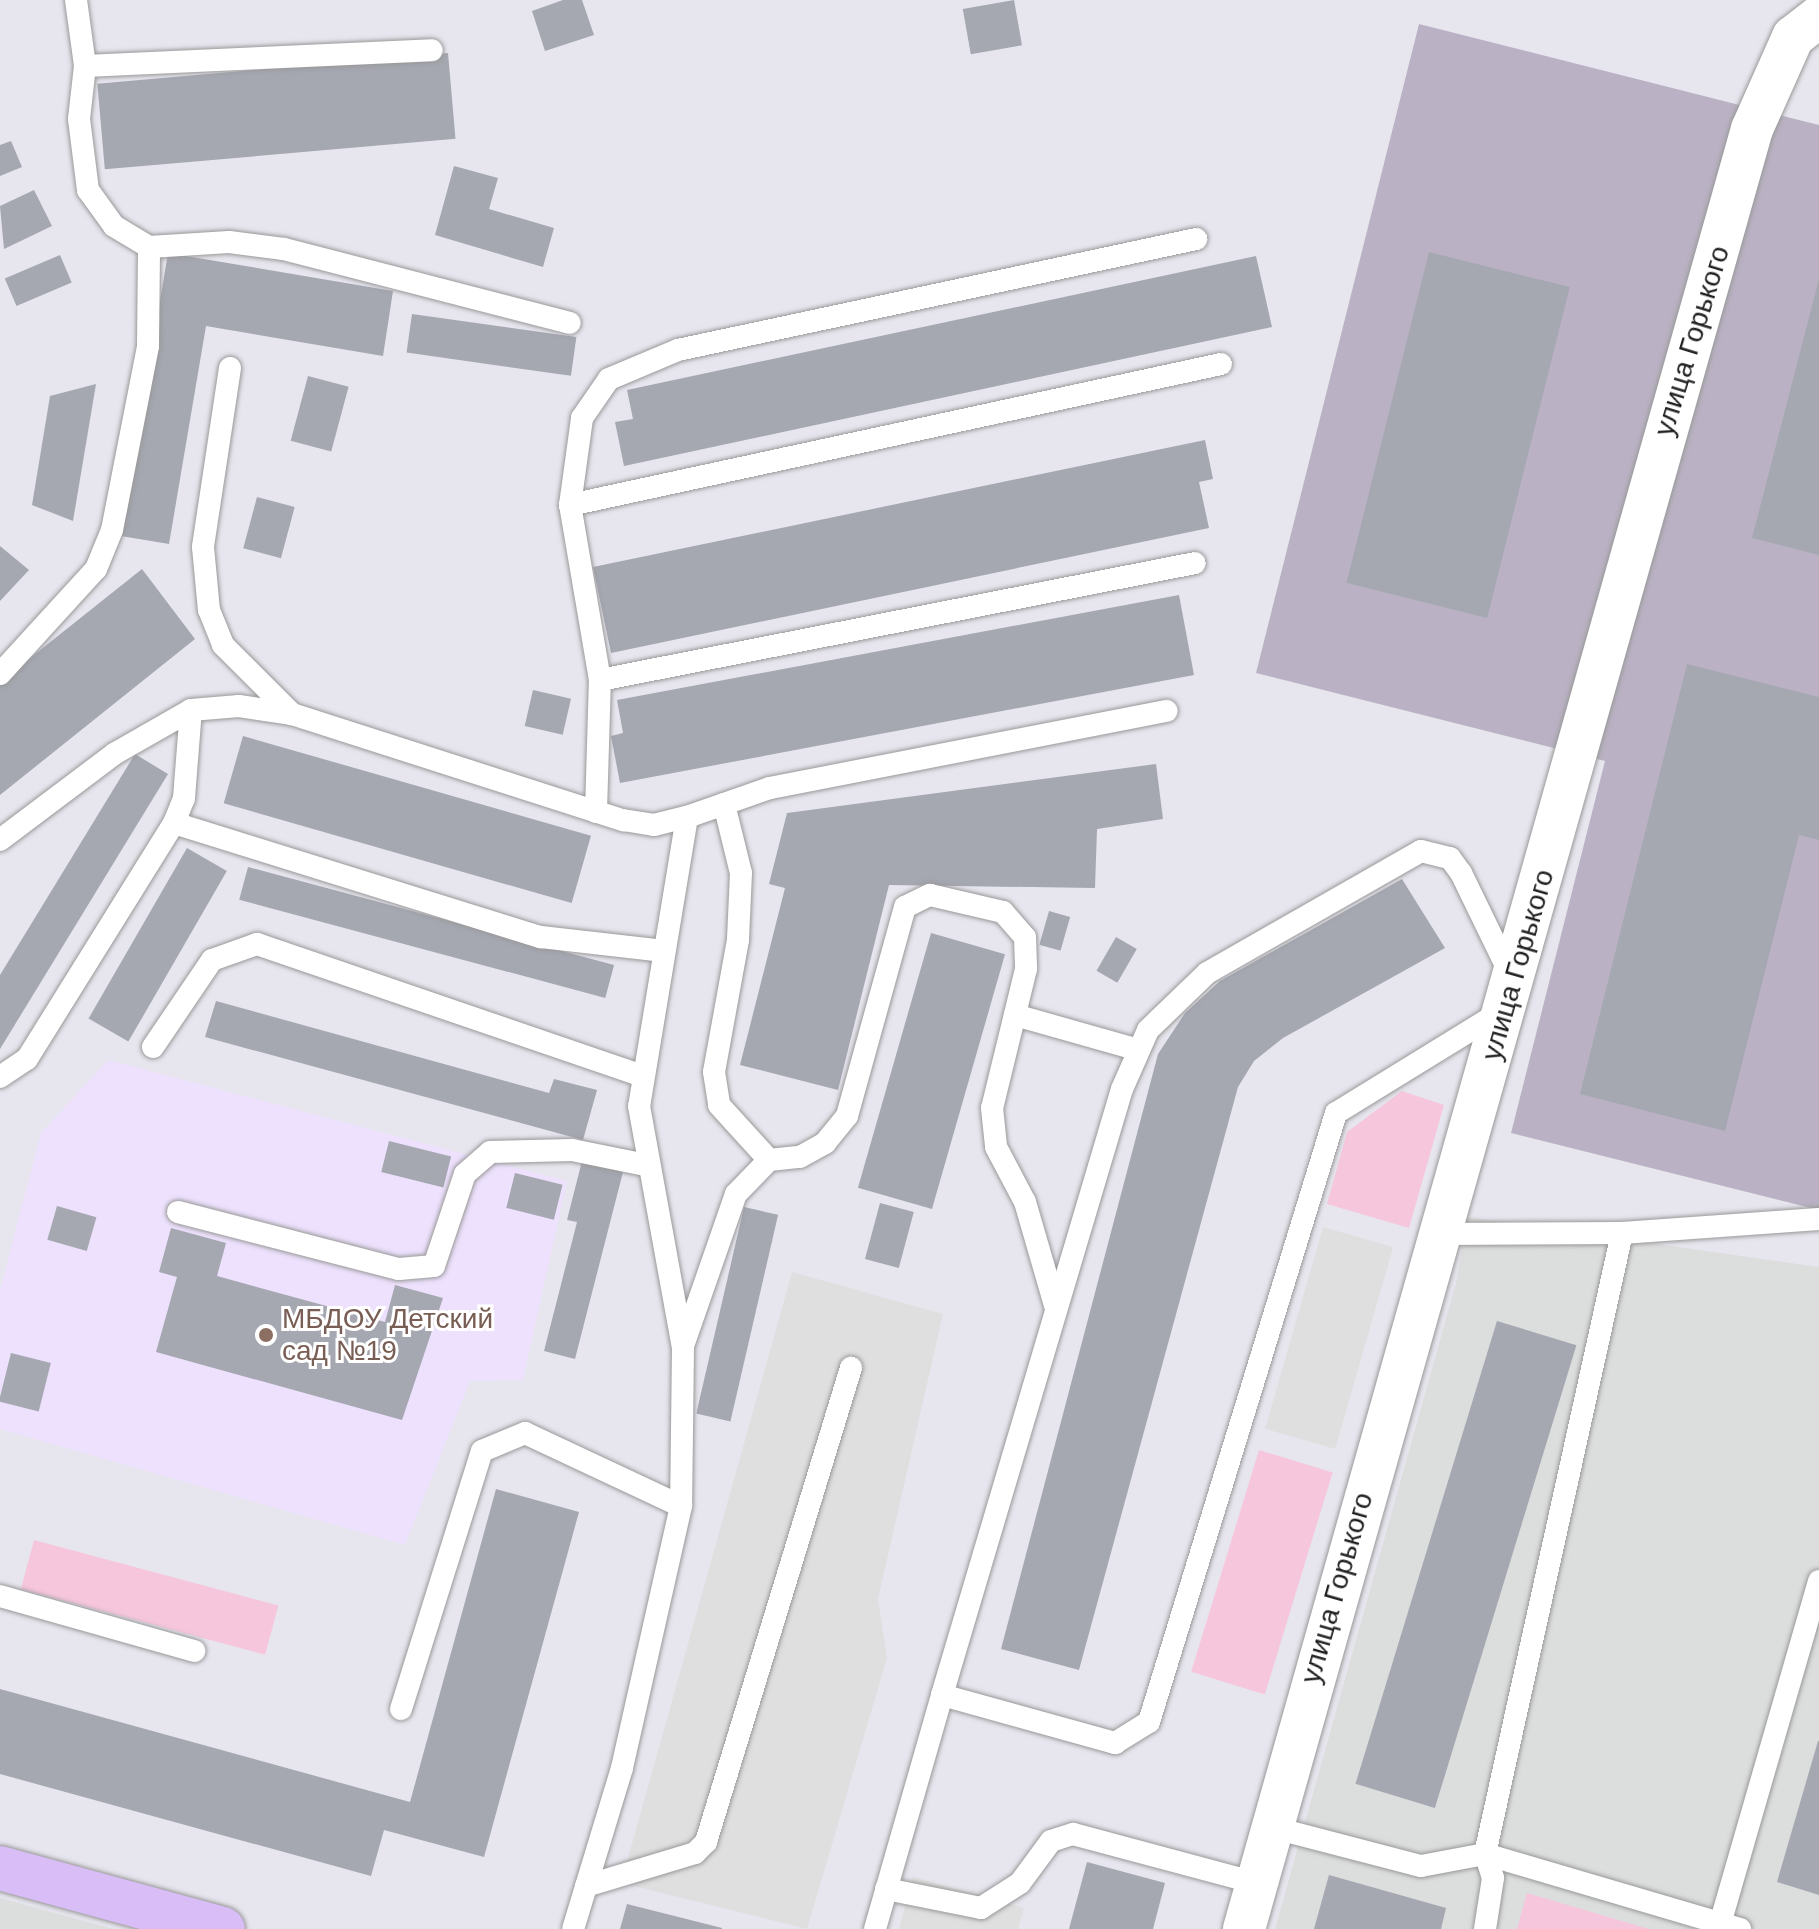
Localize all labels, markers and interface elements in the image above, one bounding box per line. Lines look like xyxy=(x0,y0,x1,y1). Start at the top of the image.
street label: улица Горького xyxy=(1647,242,1737,440)
street label: улица Горького xyxy=(1475,866,1561,1064)
place label: МБДОУ Детский сад №19 xyxy=(282,1302,493,1368)
marker: МБДОУ Детский сад №19 xyxy=(257,1326,275,1344)
street label: улица Горького xyxy=(1294,1489,1380,1687)

